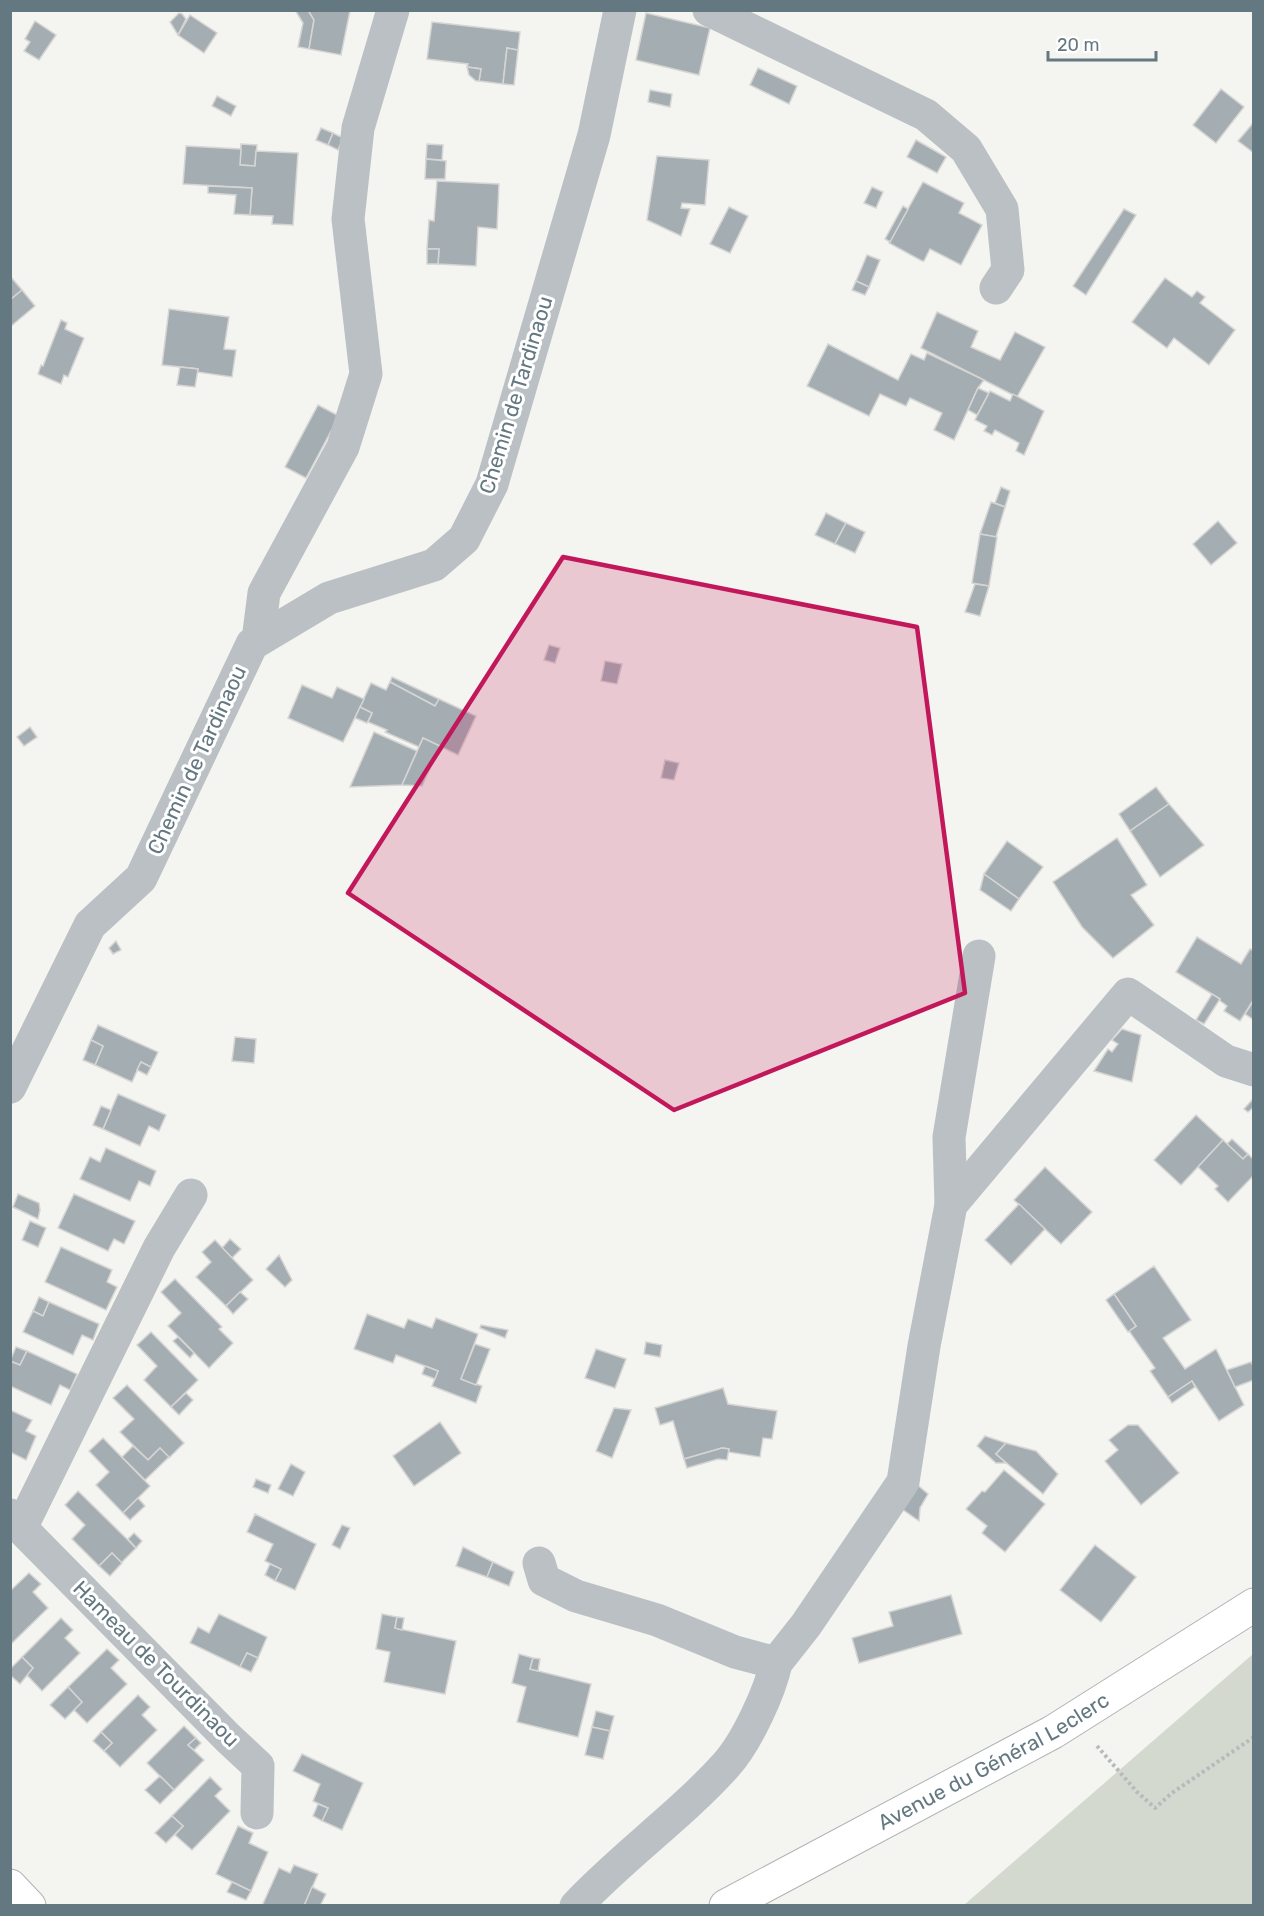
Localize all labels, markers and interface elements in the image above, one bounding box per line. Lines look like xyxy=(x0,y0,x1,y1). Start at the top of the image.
scale bar xyxy=(1048,24,1156,62)
text: 20 m xyxy=(1057,34,1099,56)
street label: Chemin de Tardinaou xyxy=(474,293,557,497)
street label: Chemin de Tardinaou xyxy=(142,662,251,858)
street label: Hameau de Tourdinaou xyxy=(68,1575,245,1752)
street label: Avenue du Général Leclerc xyxy=(873,1687,1113,1835)

